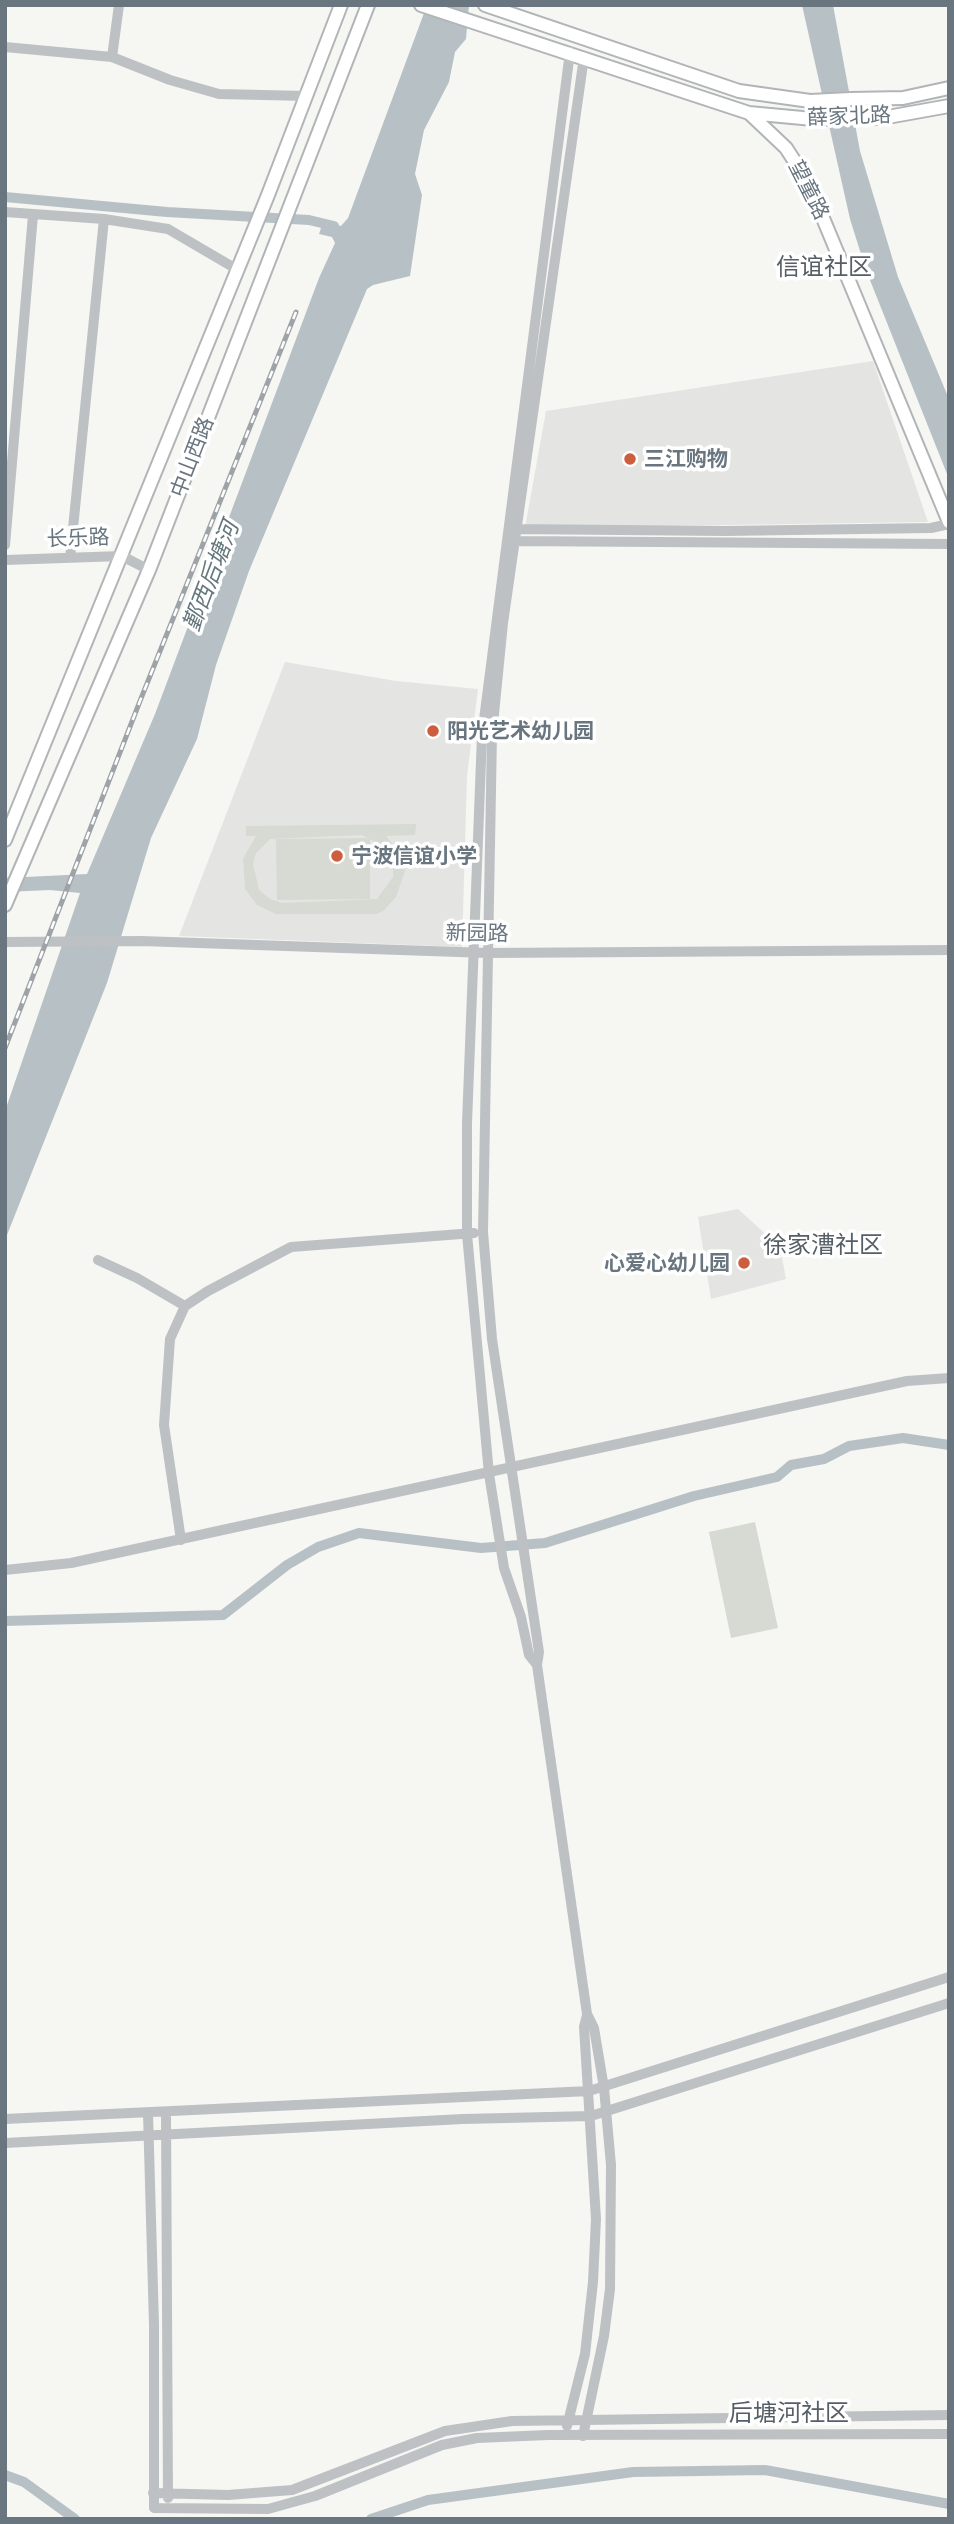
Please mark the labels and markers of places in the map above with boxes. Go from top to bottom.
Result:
place label: 三江购物 [644,446,728,472]
marker: 三江购物 [622,451,638,467]
place label: 阳光艺术幼儿园 [447,718,594,744]
marker: 阳光艺术幼儿园 [425,723,441,739]
place label: 宁波信谊小学 [351,843,477,869]
marker: 宁波信谊小学 [329,848,345,864]
place label: 心爱心幼儿园 [604,1250,730,1276]
marker: 心爱心幼儿园 [736,1255,752,1271]

